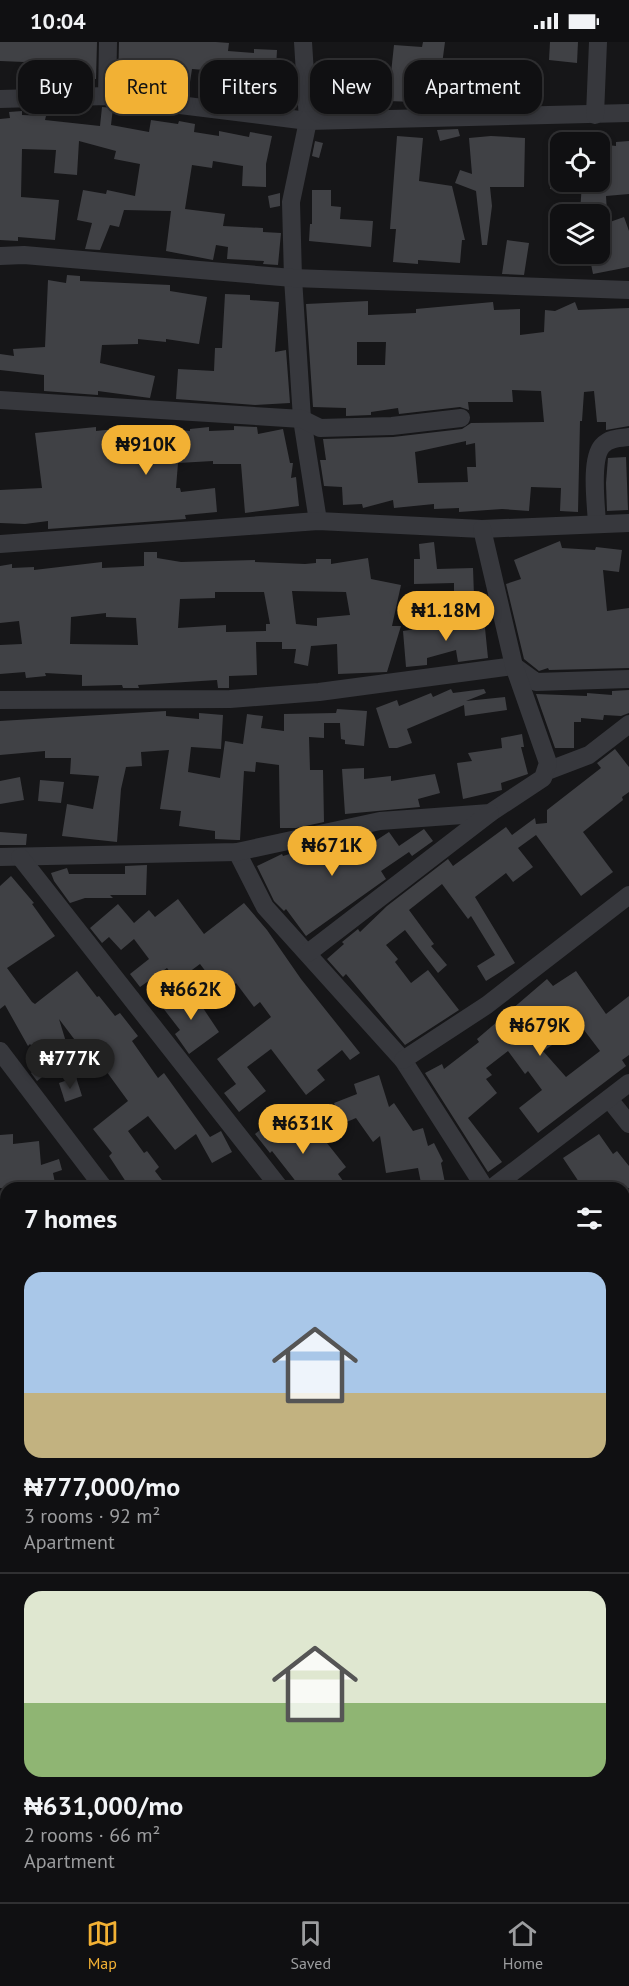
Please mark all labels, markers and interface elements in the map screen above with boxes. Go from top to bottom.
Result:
text: 10:04 [30,7,86,35]
chip: Buy [18,60,93,114]
chip: Rent [105,60,188,114]
chip: Filters [200,60,298,114]
chip: New [310,60,392,114]
chip: Apartment [404,60,542,114]
map controls [550,132,610,264]
button: locate [550,132,610,192]
button: layers [550,204,610,264]
pin: ₦910K [104,425,188,476]
text: ₦910K [116,431,176,457]
pin: ₦1.18M [397,591,495,642]
text: ₦1.18M [411,597,481,623]
pin: ₦671K [290,826,374,877]
text: ₦671K [302,832,362,858]
pin: ₦662K [149,970,233,1021]
text: ₦662K [161,976,221,1002]
pin: ₦679K [498,1006,582,1057]
text: ₦679K [510,1012,570,1038]
pin: ₦777K [28,1039,112,1090]
text: ₦777K [40,1045,100,1071]
pin: ₦631K [261,1104,345,1155]
text: ₦631K [273,1110,333,1136]
text: 7 homes [24,1202,117,1235]
icon: filters [573,1202,606,1235]
icon: home [261,1311,369,1419]
text: ₦777,000/mo [24,1470,180,1503]
text: 3 rooms · 92 m² [24,1503,160,1529]
text: Apartment [24,1529,115,1555]
icon: home [261,1630,369,1738]
text: ₦631,000/mo [24,1789,183,1822]
text: 2 rooms · 66 m² [24,1822,160,1848]
text: Apartment [24,1848,115,1874]
tab: Map [86,1917,119,1973]
tab: Saved [290,1917,331,1973]
tab: Home [503,1917,543,1973]

